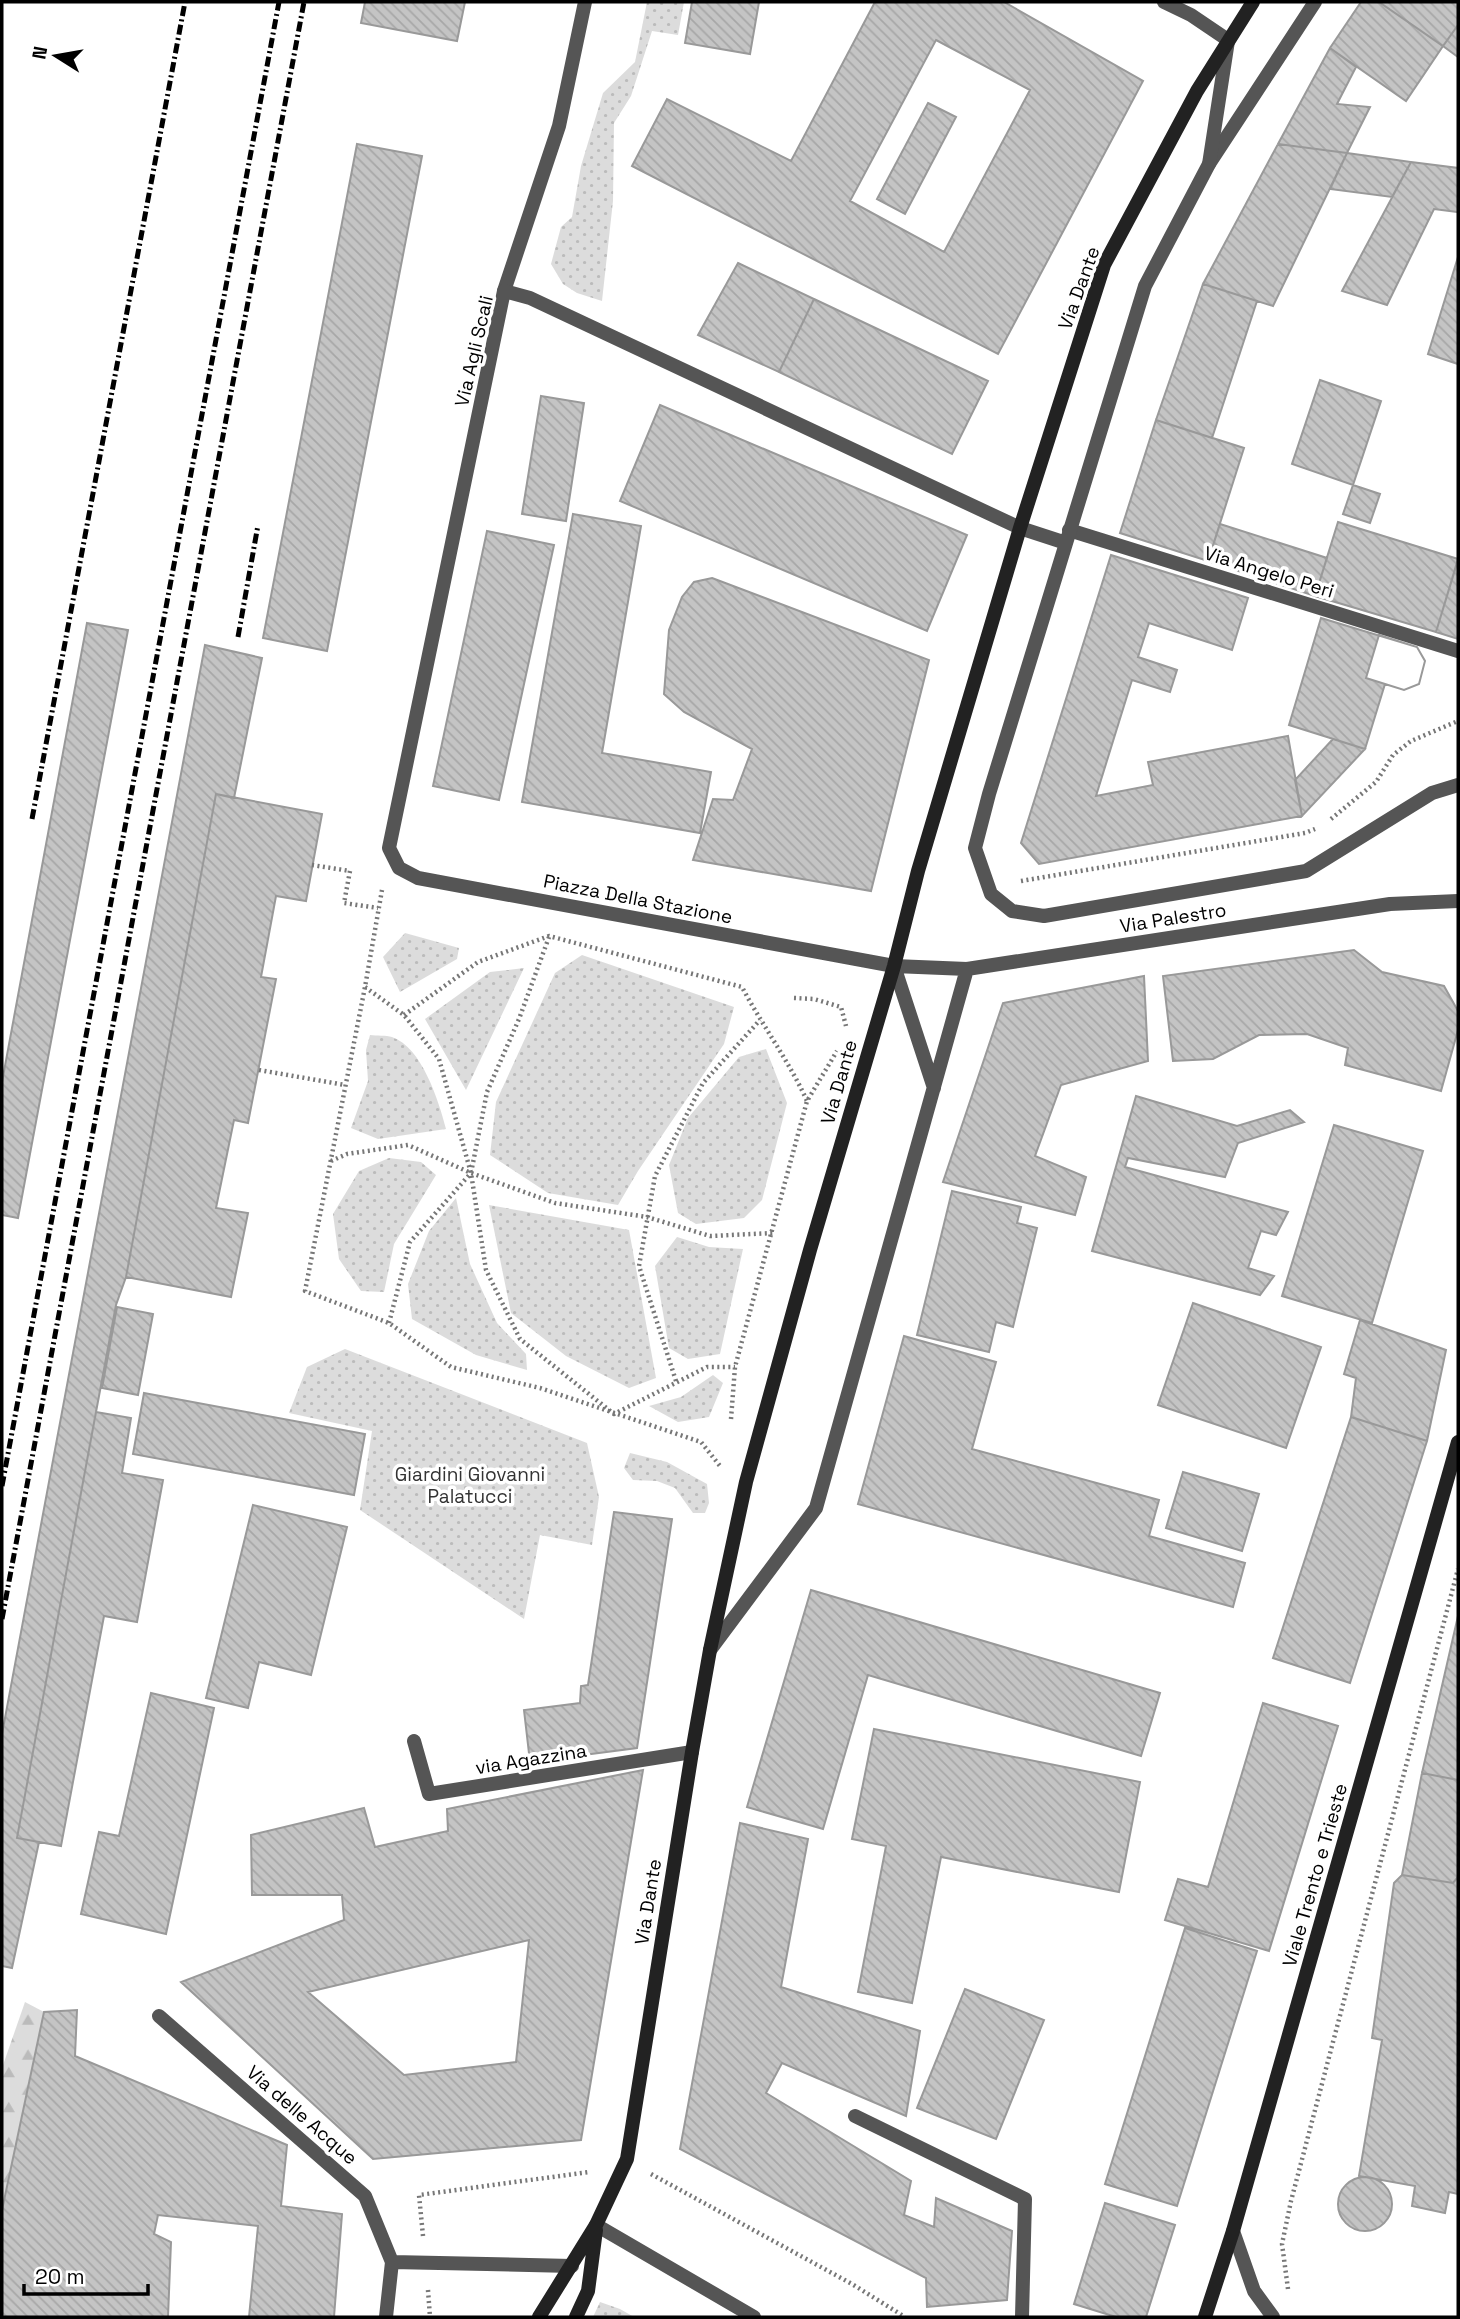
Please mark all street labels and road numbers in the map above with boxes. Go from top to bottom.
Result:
street label: Via Dante [1052,243,1106,333]
street label: Via Agli Scali [449,293,499,409]
street label: Via Angelo Peri [1201,540,1337,604]
street label: Piazza Della Stazione [541,868,735,930]
street label: Via Palestro [1118,897,1228,939]
street label: Via Dante [815,1037,863,1127]
street label: via Agazzina [473,1738,589,1780]
street label: Viale Trento e Trieste [1277,1780,1353,1970]
street label: Via Dante [629,1857,667,1947]
street label: Via delle Acque [241,2060,363,2170]

